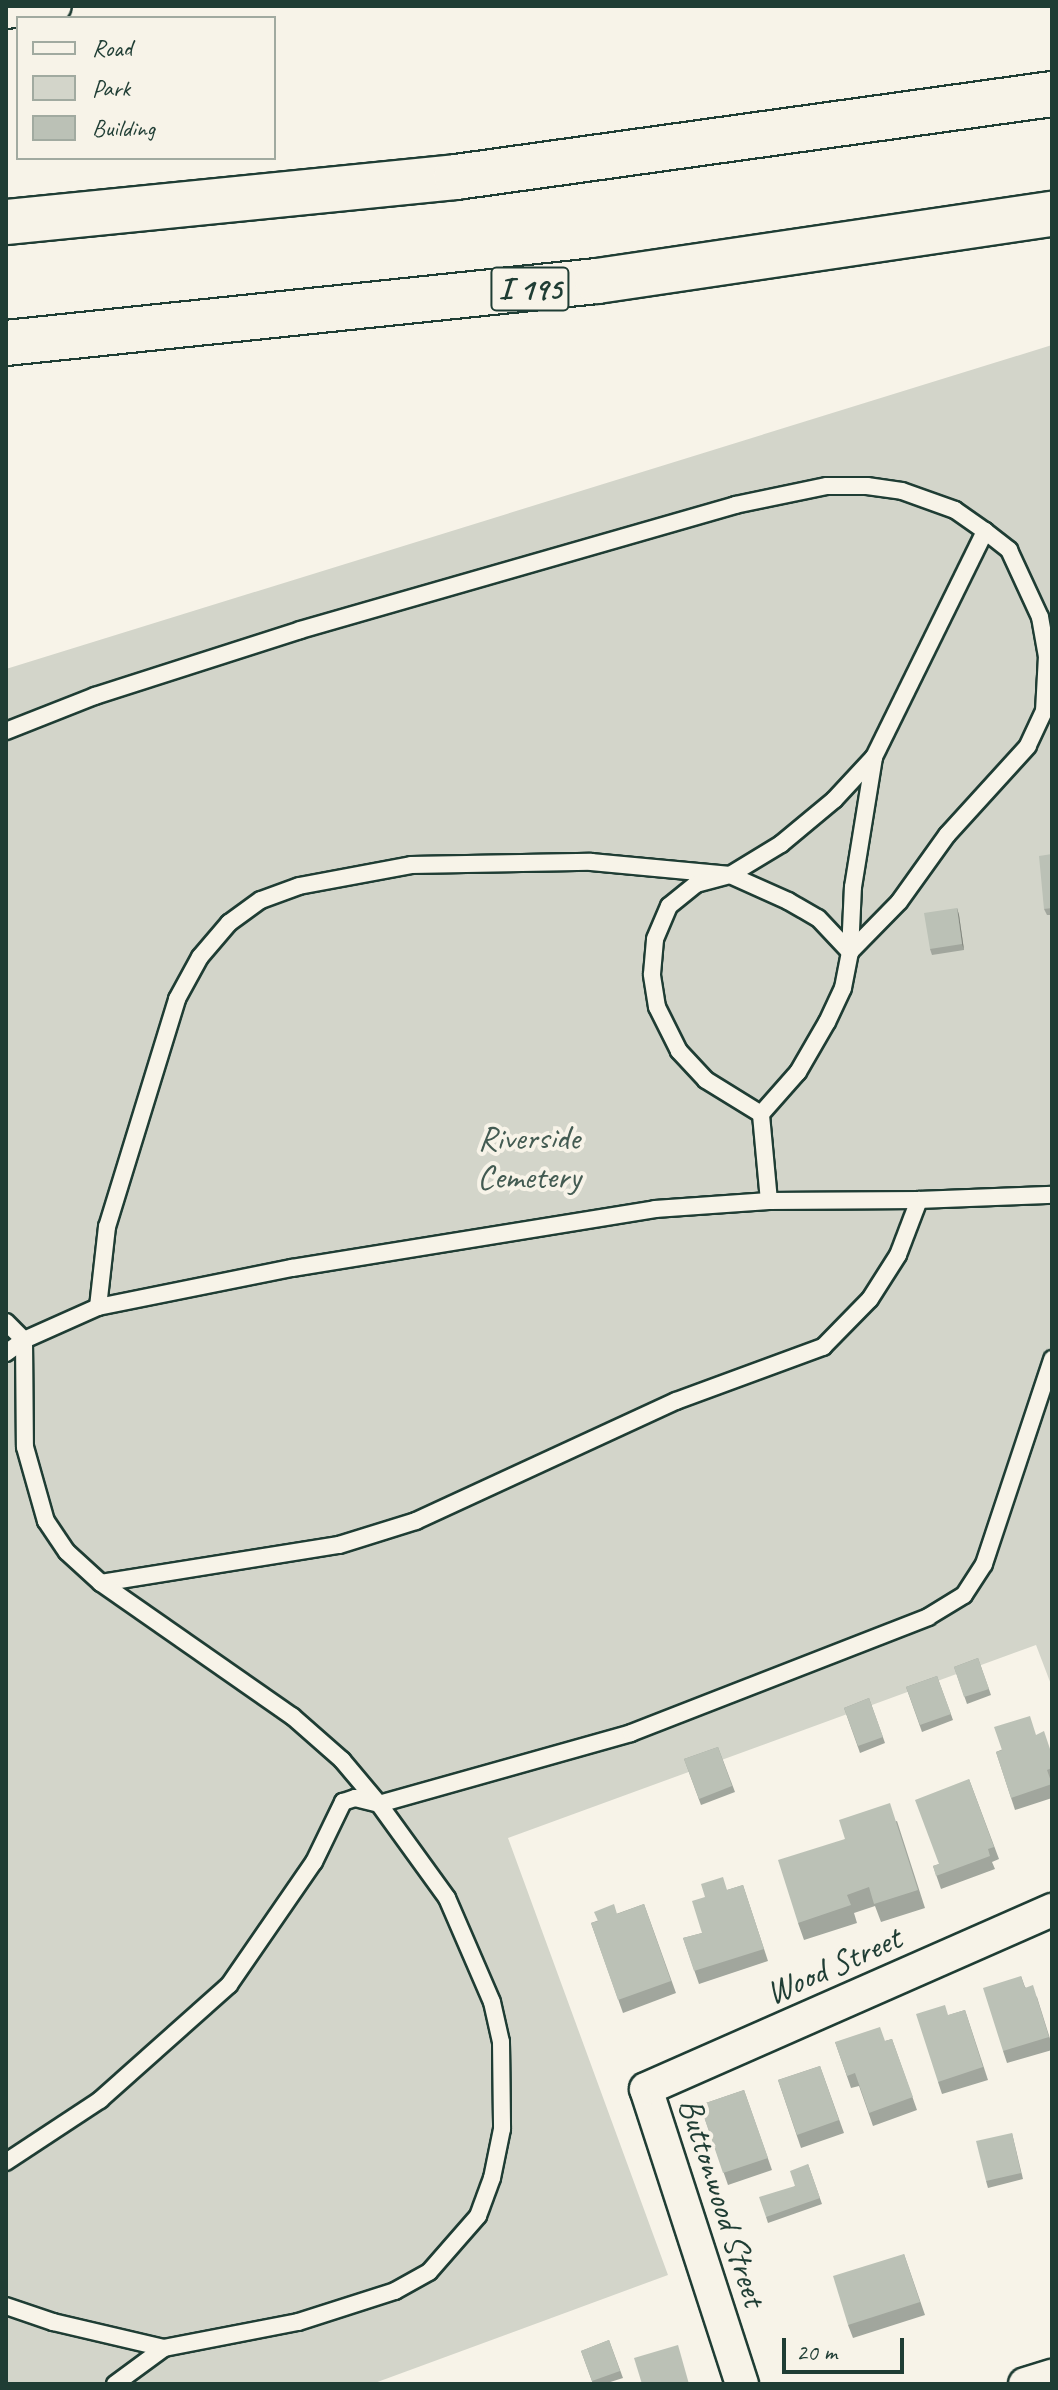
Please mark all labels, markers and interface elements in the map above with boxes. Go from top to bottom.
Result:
legend [16,16,276,160]
text: Road [92,33,132,63]
text: Park [92,73,130,103]
text: Building [92,113,155,143]
road number: I 195 [490,261,570,317]
park label: Riverside Cemetery [477,1117,581,1196]
street label: Wood Street [759,1917,907,2013]
street label: Buttonwood Street [670,2092,776,2312]
scale bar [786,2322,908,2372]
text: 20 m [796,2337,837,2367]

